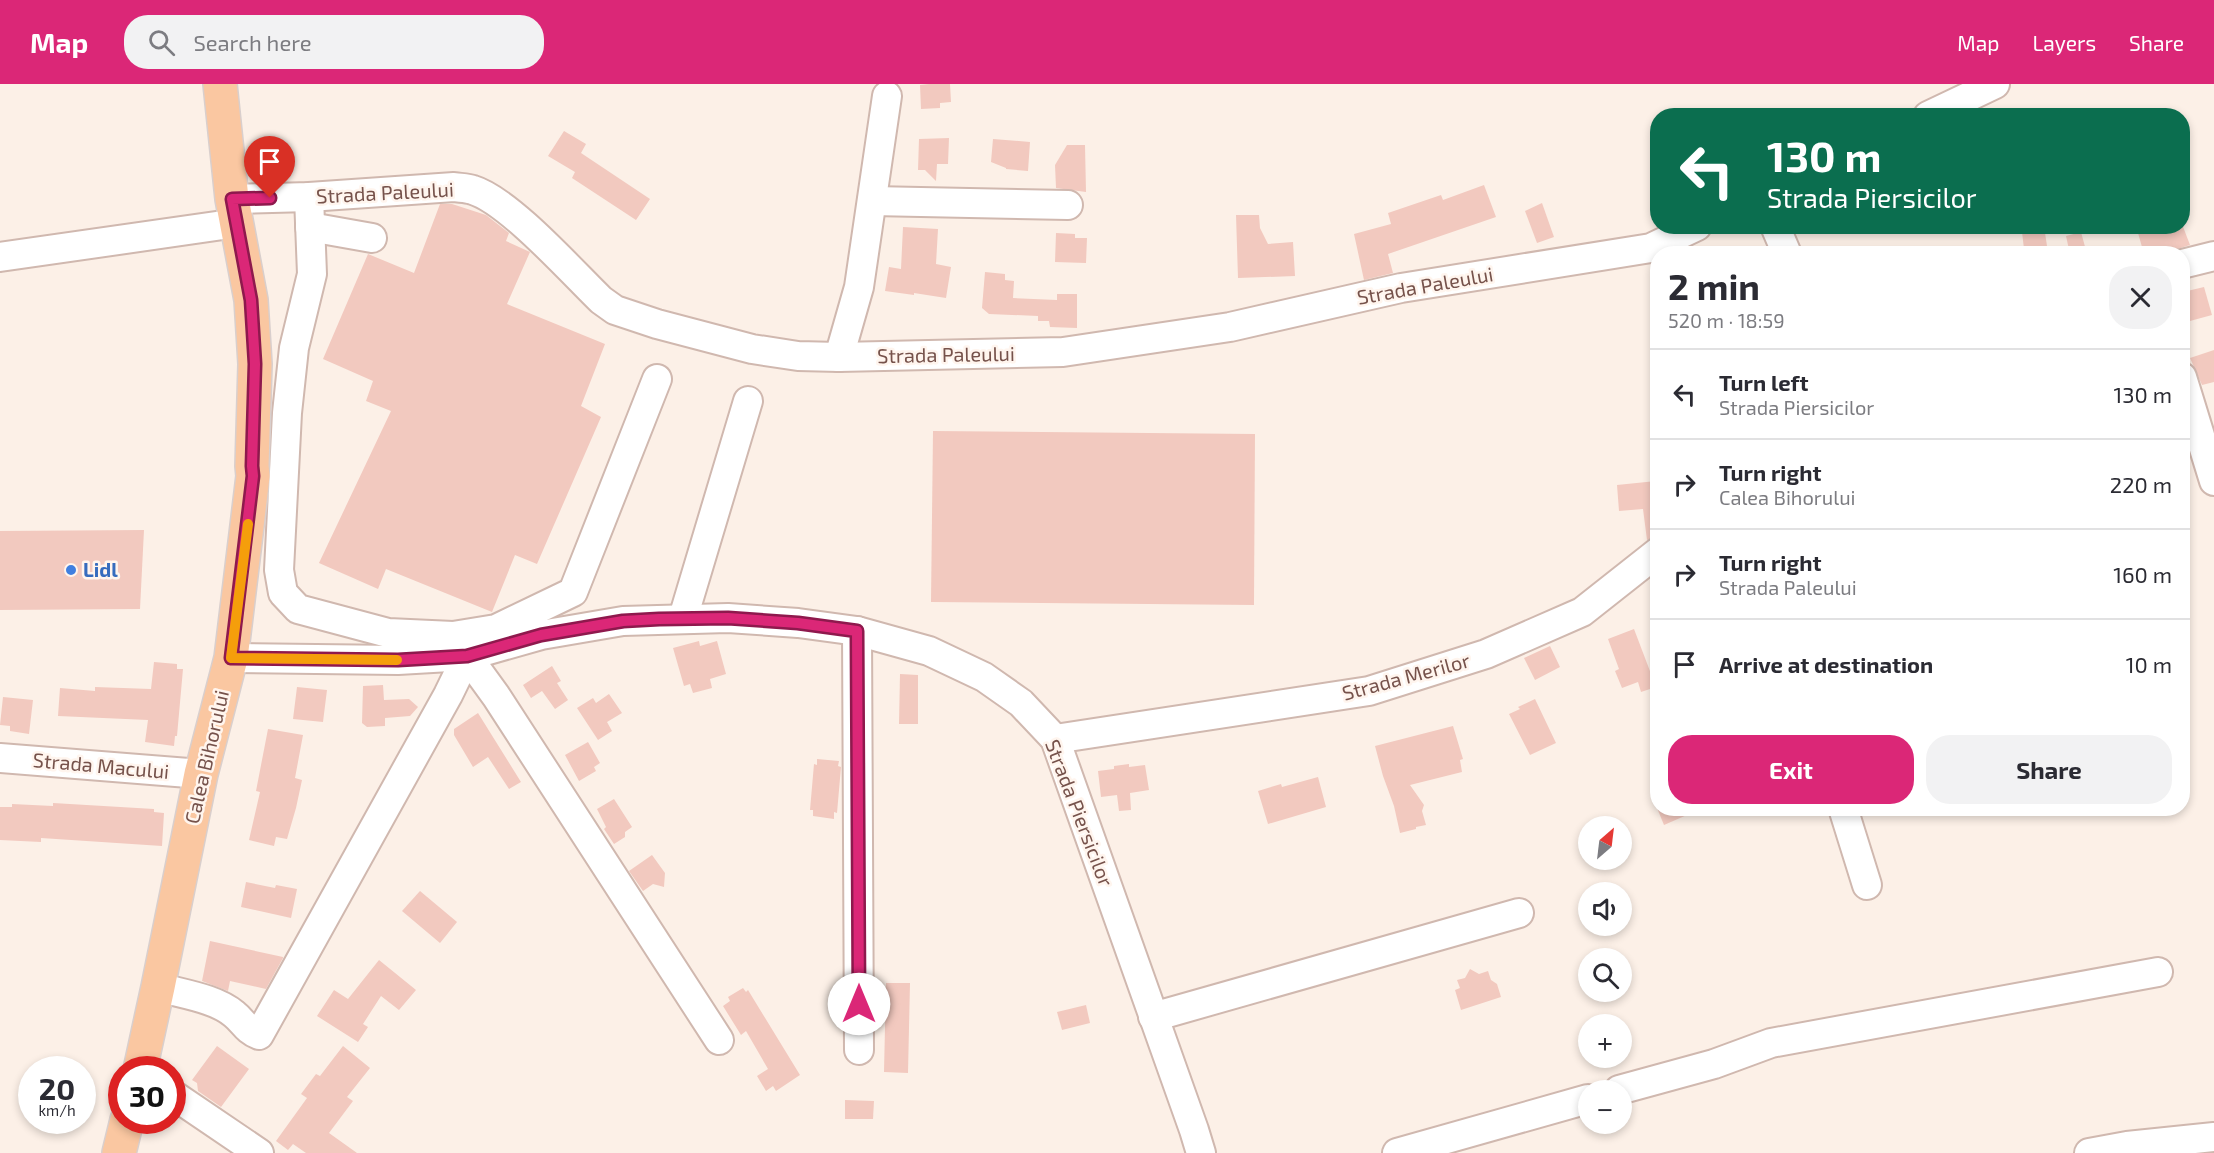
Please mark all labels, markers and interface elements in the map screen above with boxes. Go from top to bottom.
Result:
search box [124,15,544,69]
text: Map [30,25,88,59]
icon: search [145,26,178,59]
text: Search here [193,29,312,55]
text: Map [1957,30,1999,55]
text: Layers [2032,30,2096,55]
text: Share [2129,30,2184,55]
text: 130 m [1767,130,1882,180]
icon: left [1668,132,1746,210]
pin [244,136,295,198]
icon: arrive [253,145,286,178]
street label: Strada Paleului [316,176,454,208]
text: Strada Piersicilor [1767,181,1977,213]
street label: Strada Paleului [1355,261,1495,309]
text: 2 min [1668,264,1760,307]
button: close [2109,266,2172,329]
text: 520 m · 18:59 [1668,308,1785,332]
street label: Strada Paleului [877,341,1015,367]
text: Turn left [1719,369,1808,395]
icon: left [1668,378,1701,411]
text: 130 m [2114,381,2172,407]
text: Strada Piersicilor [1719,395,1874,419]
text: Turn right [1719,459,1821,485]
icon: right [1668,468,1701,501]
text: 220 m [2110,471,2172,497]
text: Calea Bihorului [1719,485,1856,509]
text: Turn right [1719,549,1821,575]
place label: Lidl [83,557,118,581]
icon: right [1668,558,1701,591]
text: 160 m [2113,561,2172,587]
marker: Lidl [64,563,78,577]
text: Strada Paleului [1719,575,1857,599]
street label: Strada Merilor [1339,647,1472,705]
icon: arrive [1668,648,1701,681]
text: Arrive at destination [1719,651,1933,677]
text: 10 m [2126,651,2172,677]
street label: Calea Bihorului [179,688,233,826]
button: Exit [1668,735,1914,804]
button: Share [1926,735,2172,804]
street label: Strada Piersicilor [1041,736,1119,889]
street label: Strada Macului [32,747,170,783]
north arrow [1578,816,1632,870]
map controls [1578,816,1632,1134]
button: sound [1578,882,1632,936]
button: search [1578,948,1632,1002]
position arrow [827,972,891,1036]
button: + [1578,1014,1632,1068]
speed limit sign: 30 [108,1056,186,1134]
text: 20 [39,1070,75,1106]
button: − [1578,1080,1632,1134]
text: km/h [38,1101,76,1119]

